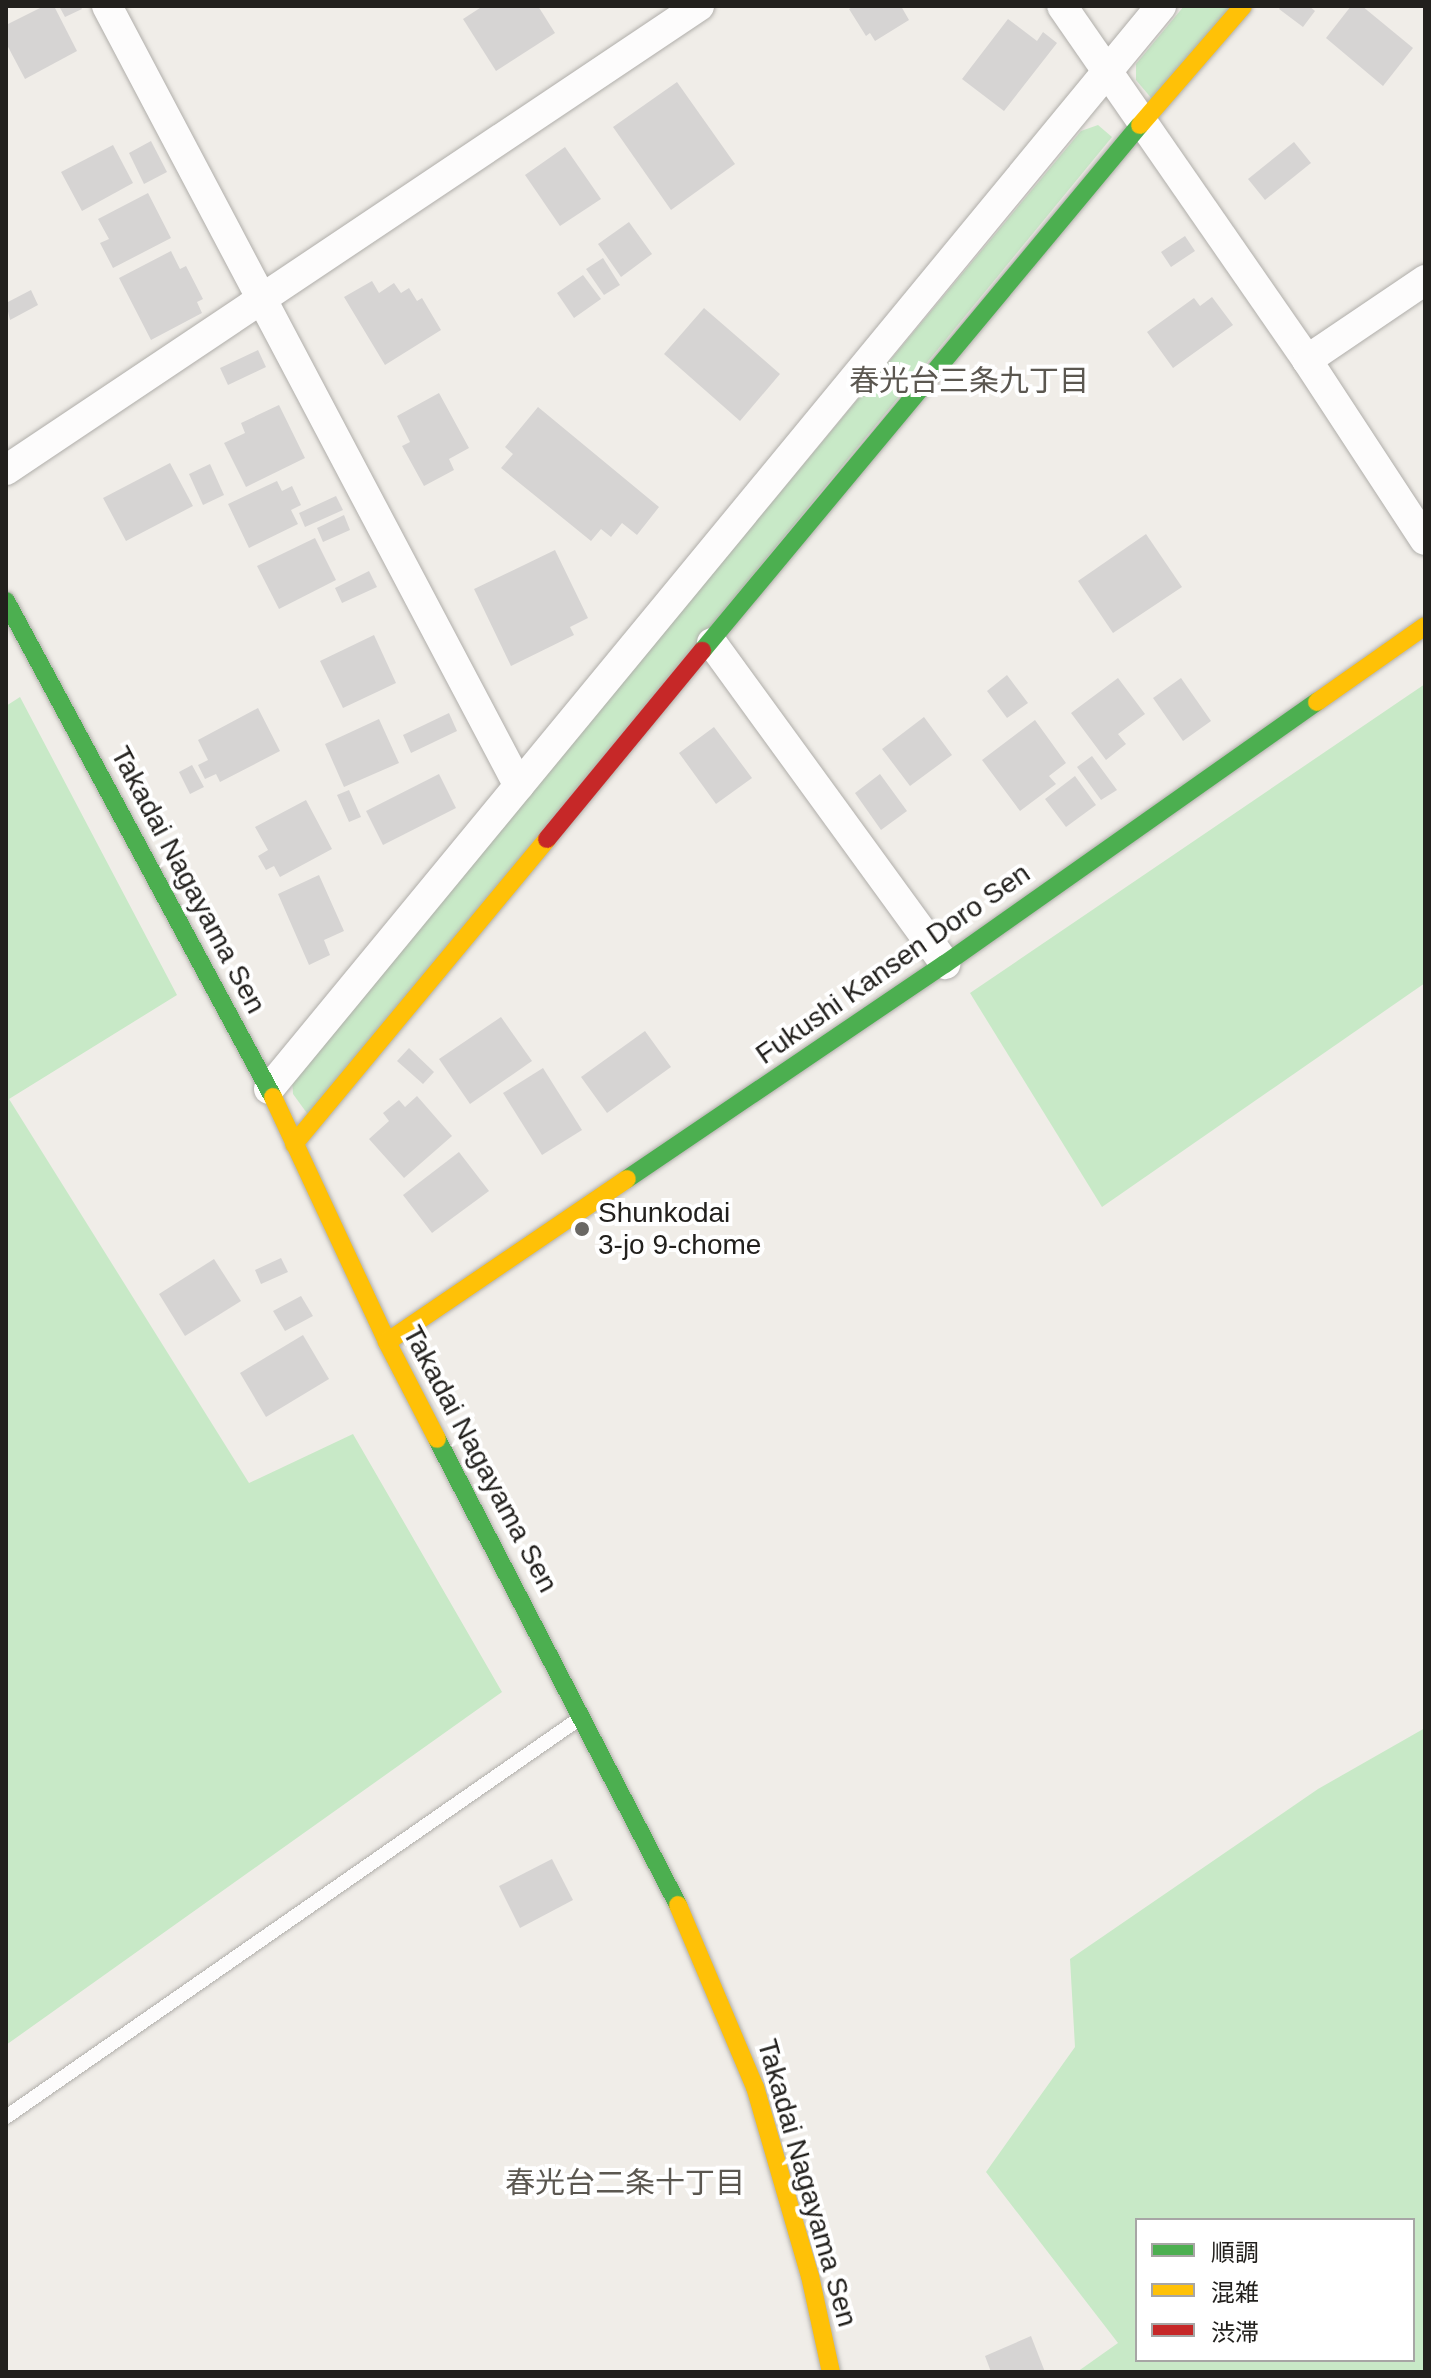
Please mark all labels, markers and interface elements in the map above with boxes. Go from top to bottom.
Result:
district label: 春光台三条九丁目 [849,363,1089,399]
street label: Takadai Nagayama Sen [103,741,273,1019]
street label: Fukushi Kansen Doro Sen [749,857,1037,1071]
place label: Shunkodai 3-jo 9-chome [598,1196,761,1262]
marker: Shunkodai 3-jo 9-chome [573,1220,591,1238]
street label: Takadai Nagayama Sen [395,1320,565,1598]
street label: Takadai Nagayama Sen [750,2035,864,2331]
district label: 春光台二条十丁目 [505,2165,745,2201]
legend [1135,2218,1415,2362]
text: 順調 [1211,2239,1259,2266]
text: 混雑 [1211,2279,1259,2306]
text: 渋滞 [1211,2319,1259,2346]

